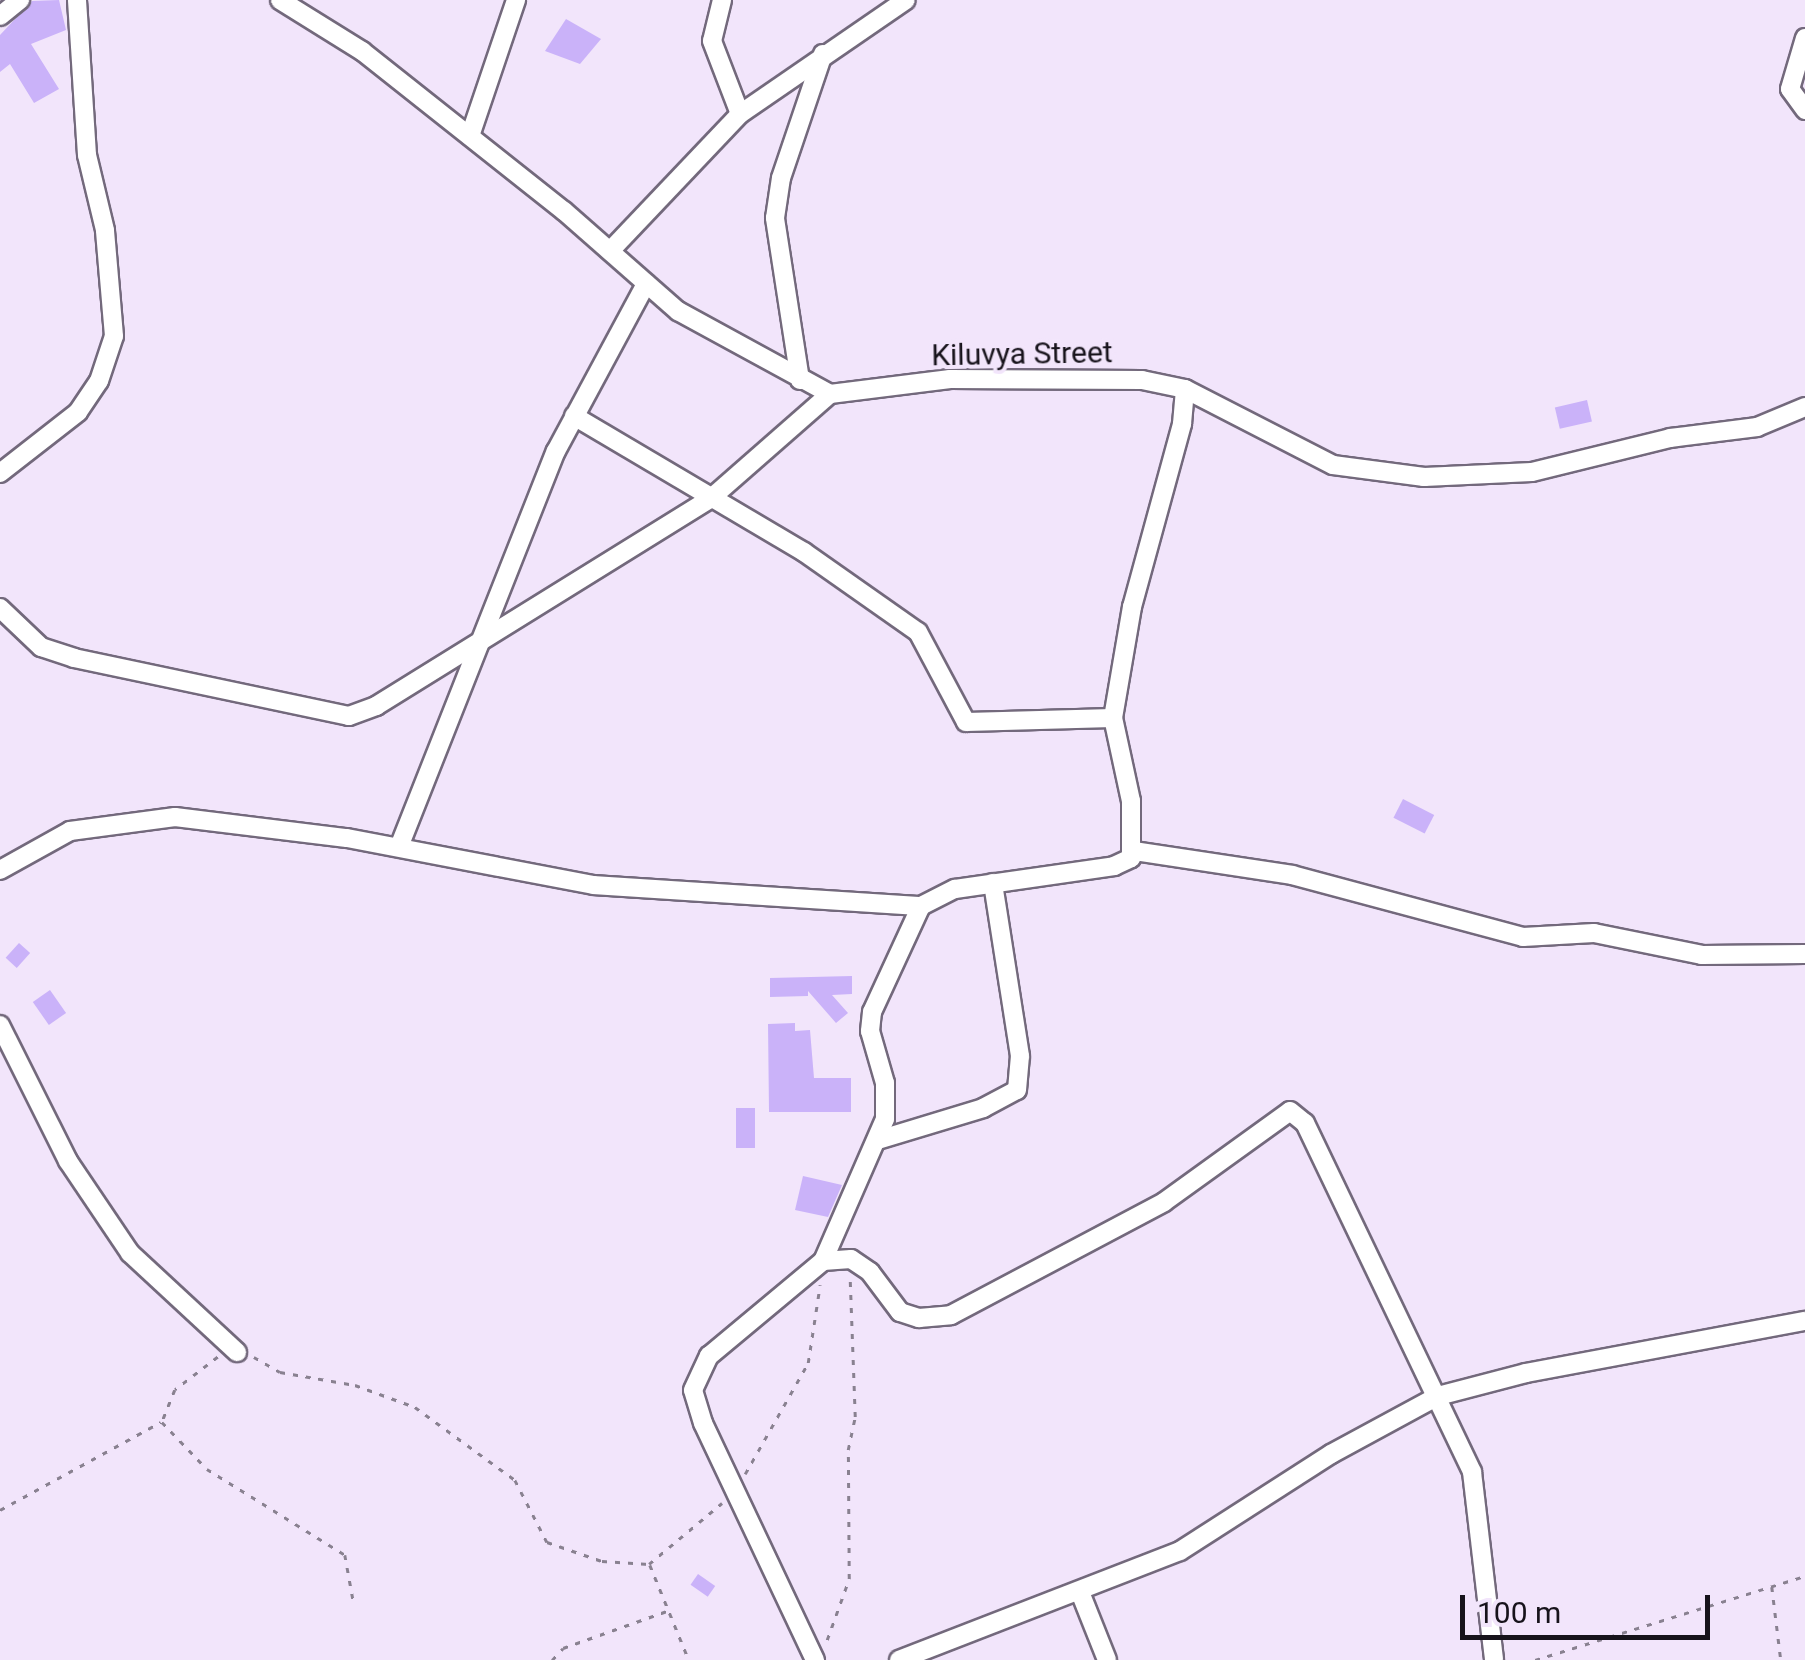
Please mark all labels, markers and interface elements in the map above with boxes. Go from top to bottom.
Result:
street label: Kiluvya Street [931,334,1113,374]
scale bar [1465,1575,1715,1637]
text: 100 m [1477,1595,1561,1630]

